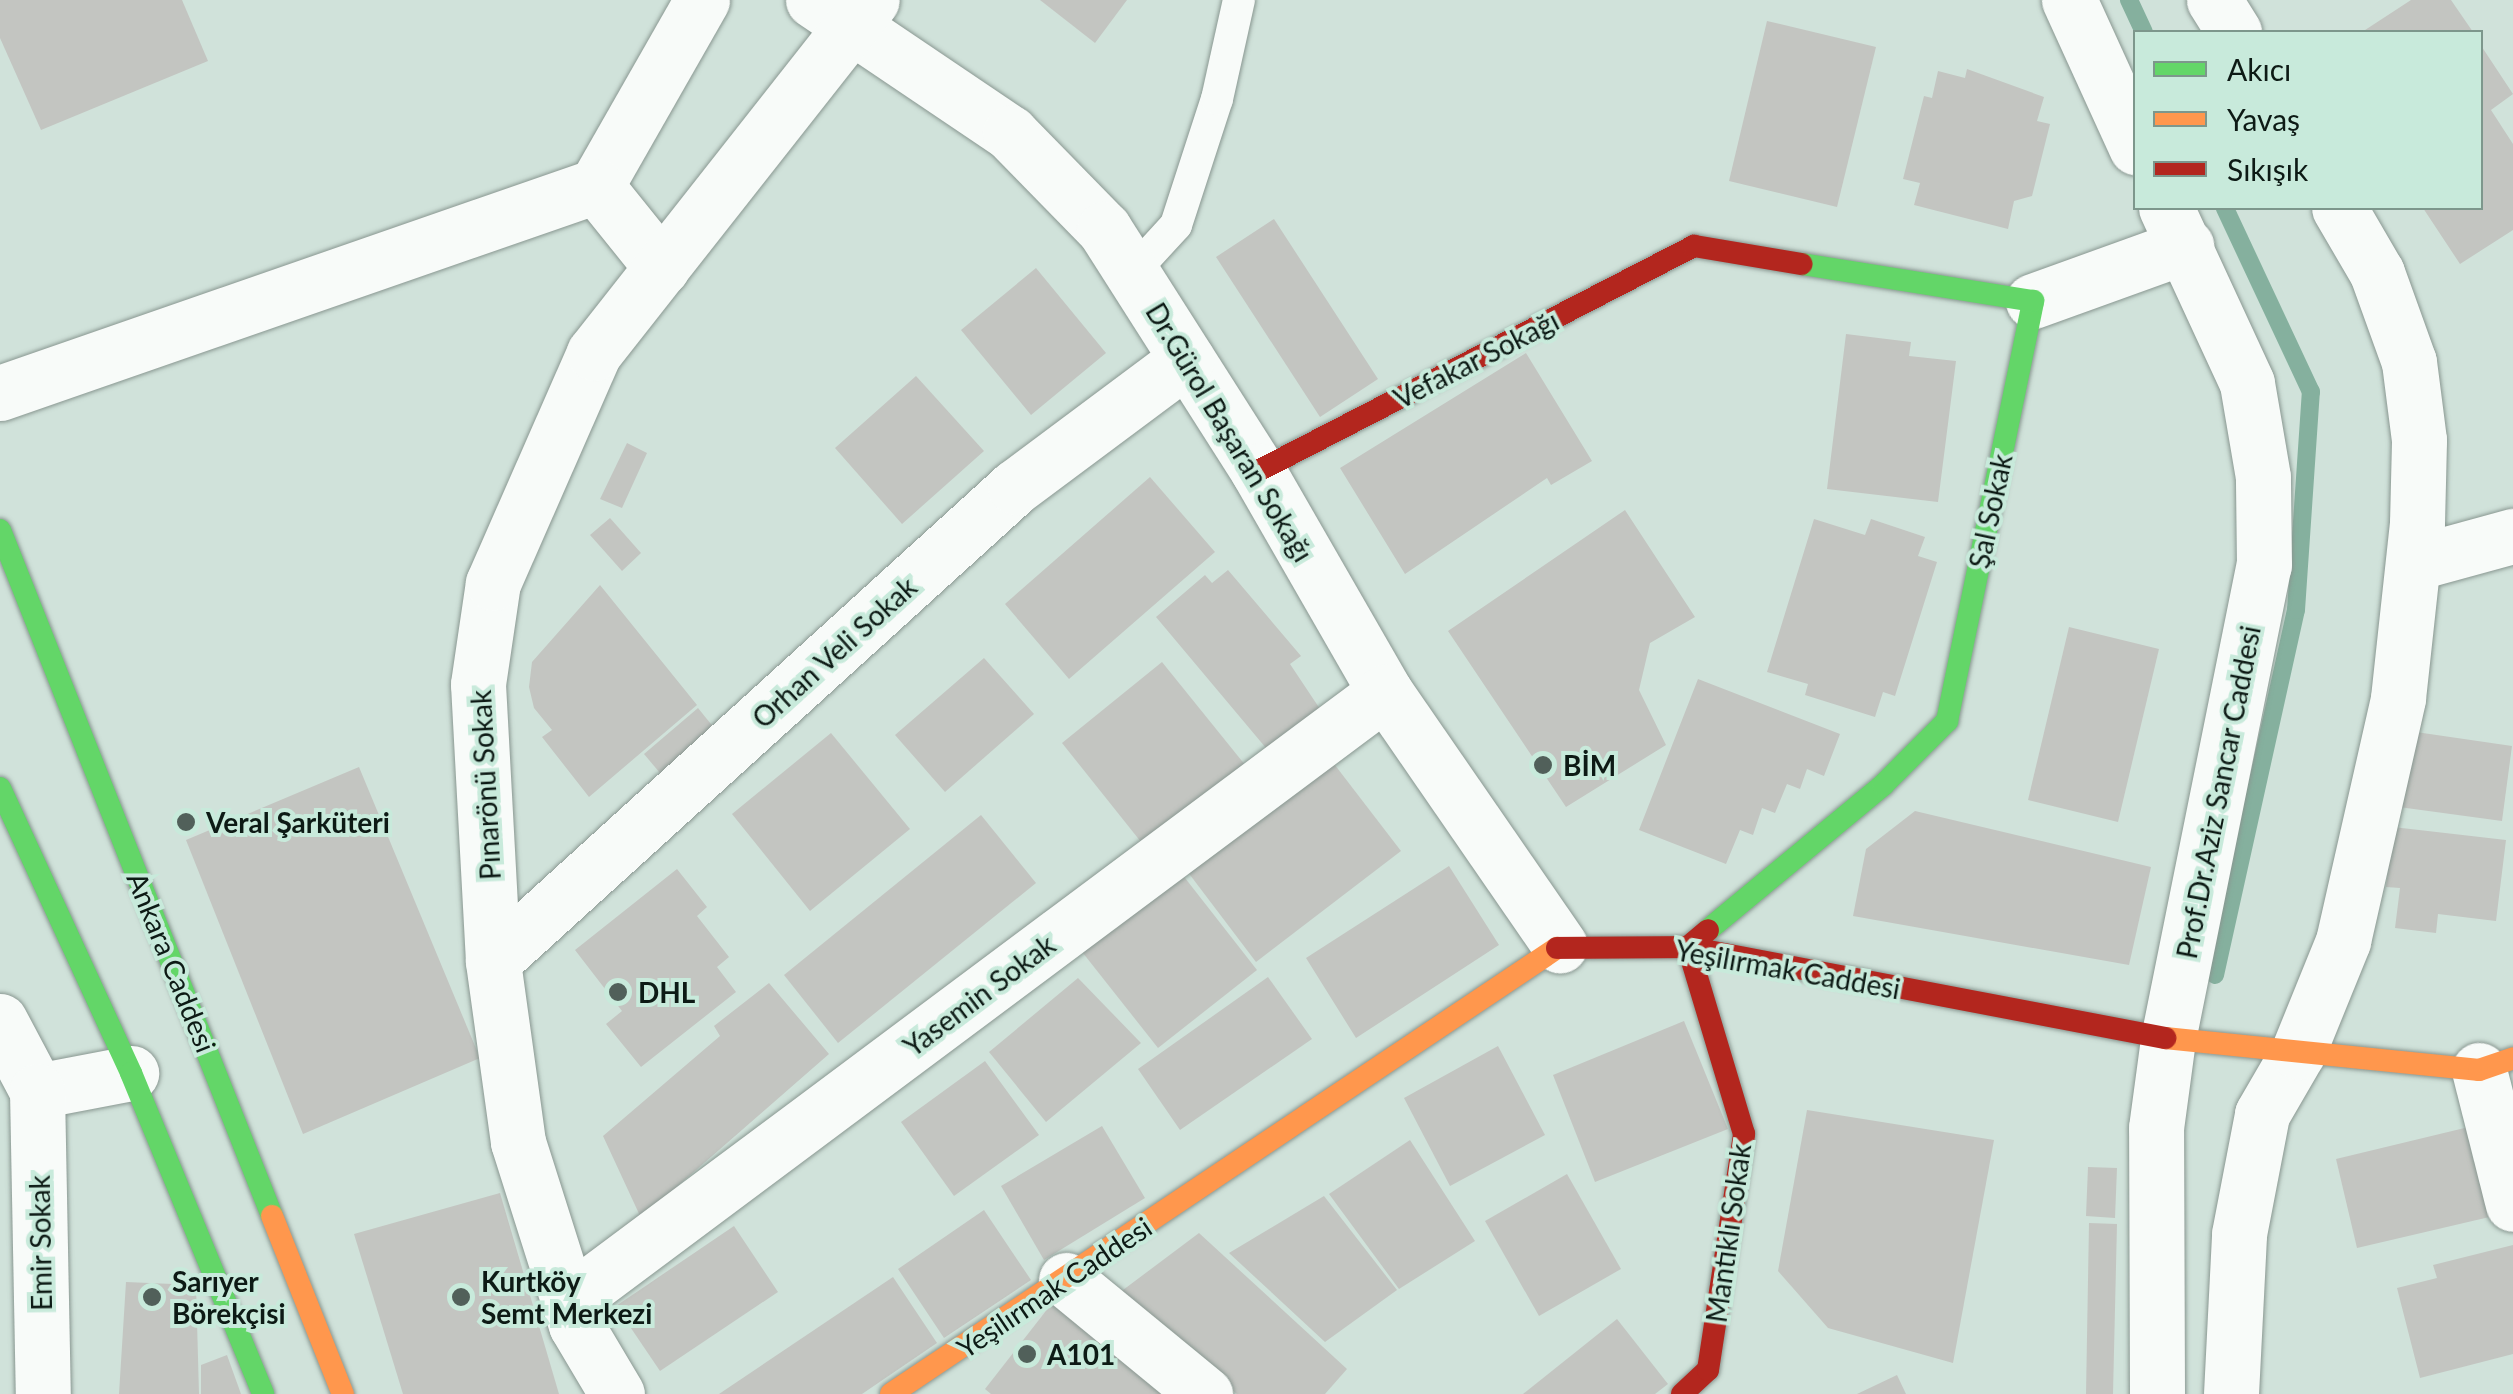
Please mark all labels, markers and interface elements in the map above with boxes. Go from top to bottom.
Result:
legend [2133,30,2483,210]
text: Akıcı [2227,51,2291,87]
text: Yavaş [2227,101,2300,137]
text: Sıkışık [2227,151,2308,187]
street label: Dr.Gürol Başaran Sokağı [1139,296,1321,568]
street label: Vefakar Sokağı [1388,303,1564,415]
street label: Şal Sokak [1962,451,2018,571]
street label: Orhan Veli Sokak [745,569,923,735]
street label: Prof.Dr.Aziz Sancar Caddesi [2169,622,2267,962]
street label: Pınarönü Sokak [463,689,507,881]
place label: BİM [1563,748,1616,782]
marker: BİM [1532,754,1554,776]
place label: Veral Şarküteri [206,805,390,839]
marker: Veral Şarküteri [175,811,197,833]
street label: Ankara Caddesi [121,867,223,1057]
street label: Yasemin Sokak [897,927,1061,1063]
street label: Yeşilırmak Caddesi [1673,933,1903,1005]
place label: DHL [638,975,695,1009]
marker: DHL [607,981,629,1003]
street label: Mantıklı Sokak [1699,1141,1757,1325]
street label: Emir Sokak [22,1175,58,1311]
street label: Yeşilırmak Caddesi [950,1209,1158,1365]
place label: Sarıyer Börekçisi [172,1264,286,1330]
place label: Kurtköy Semt Merkezi [481,1264,652,1330]
marker: Sarıyer Börekçisi [141,1286,163,1308]
marker: Kurtköy Semt Merkezi [450,1286,472,1308]
place label: A101 [1047,1337,1115,1371]
marker: A101 [1016,1343,1038,1365]

